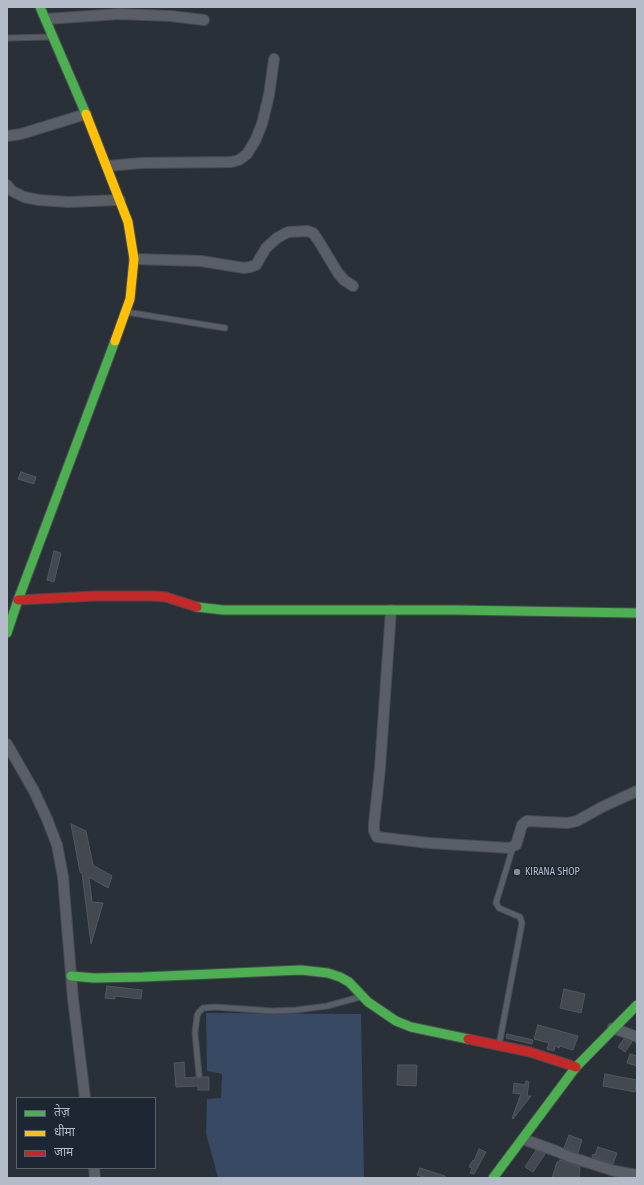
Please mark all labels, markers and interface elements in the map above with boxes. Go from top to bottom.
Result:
place label: KIRANA SHOP [525,866,580,878]
marker: KIRANA SHOP [512,867,522,877]
legend [16,1097,156,1169]
text: तेज़ [54,1105,70,1119]
text: धीमा [54,1125,75,1139]
text: जाम [54,1145,73,1159]

